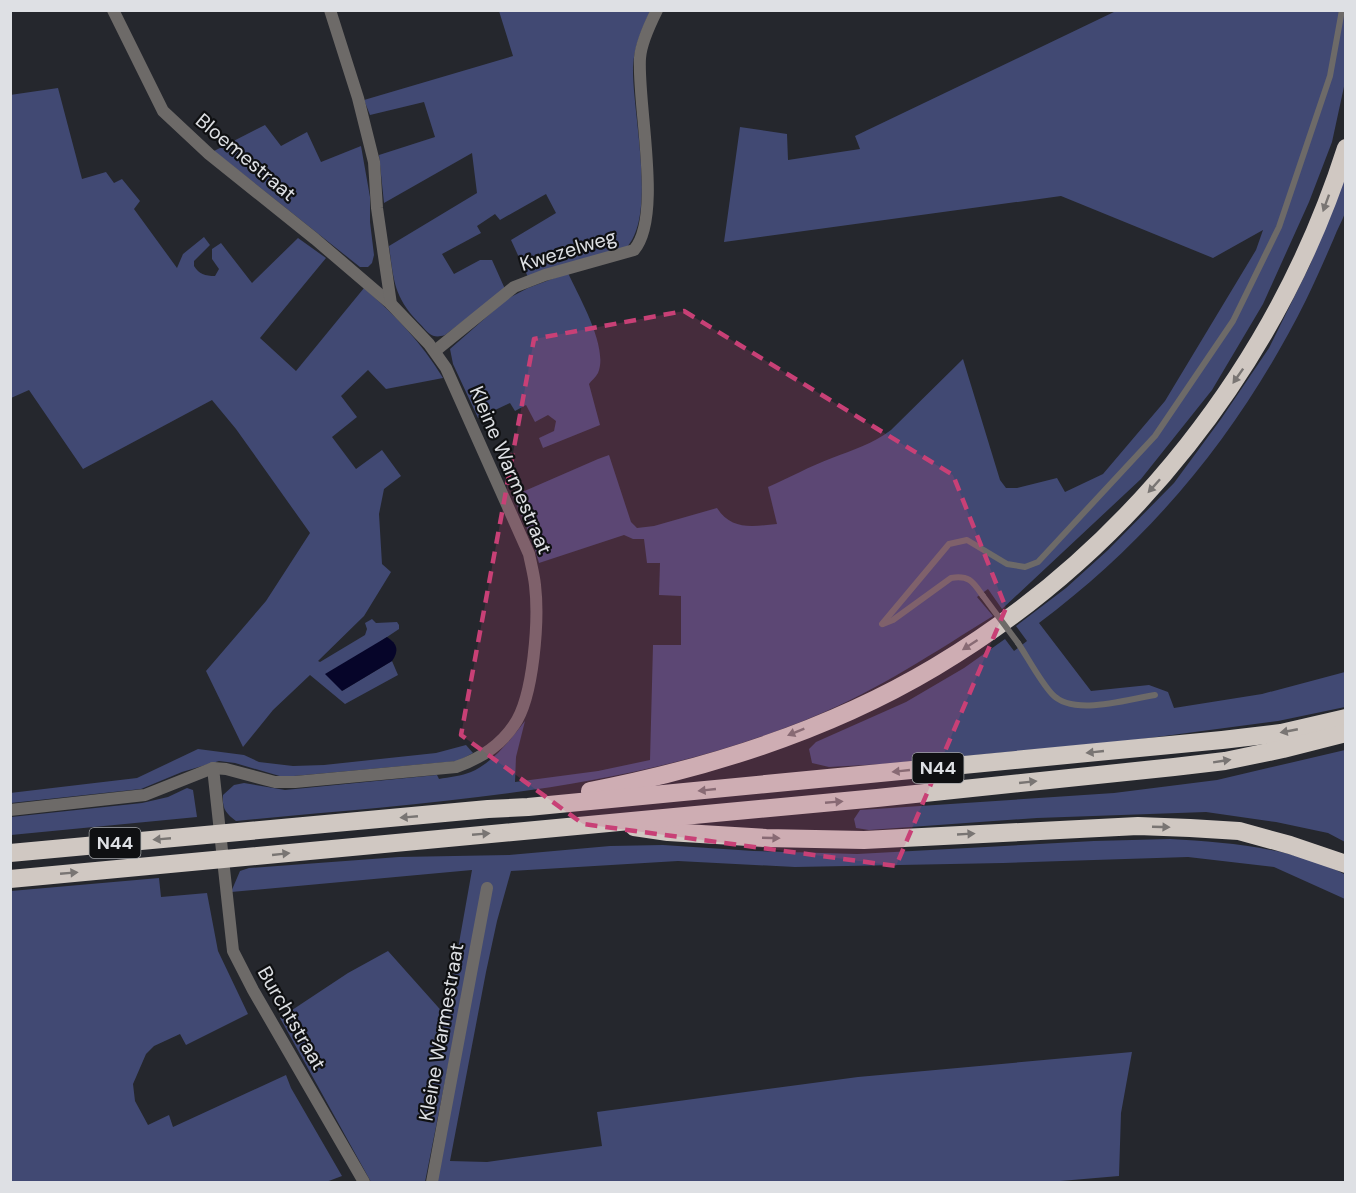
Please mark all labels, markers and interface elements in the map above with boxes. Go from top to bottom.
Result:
street label: Bloemestraat [190,107,302,207]
one-way arrow [1321,194,1331,212]
street label: Kwezelweg [517,223,619,277]
one-way arrow [1232,368,1244,384]
street label: Kleine Warmestraat [464,382,558,558]
one-way arrow [1148,478,1161,493]
one-way arrow [962,639,978,650]
one-way arrow [1279,727,1298,736]
one-way arrow [787,728,805,737]
one-way arrow [1085,747,1104,757]
road number: N44 [912,753,964,783]
one-way arrow [1213,756,1232,765]
one-way arrow [891,766,910,776]
one-way arrow [1019,777,1038,787]
one-way arrow [697,785,716,795]
one-way arrow [825,797,844,807]
one-way arrow [399,812,418,822]
one-way arrow [1151,822,1170,832]
road number: N44 [90,828,140,858]
one-way arrow [472,829,491,839]
one-way arrow [956,830,975,839]
one-way arrow [152,834,171,844]
one-way arrow [762,834,781,843]
one-way arrow [272,849,291,859]
one-way arrow [59,868,78,878]
street label: Kleine Warmestraat [413,941,469,1123]
street label: Burchtstraat [252,961,332,1075]

